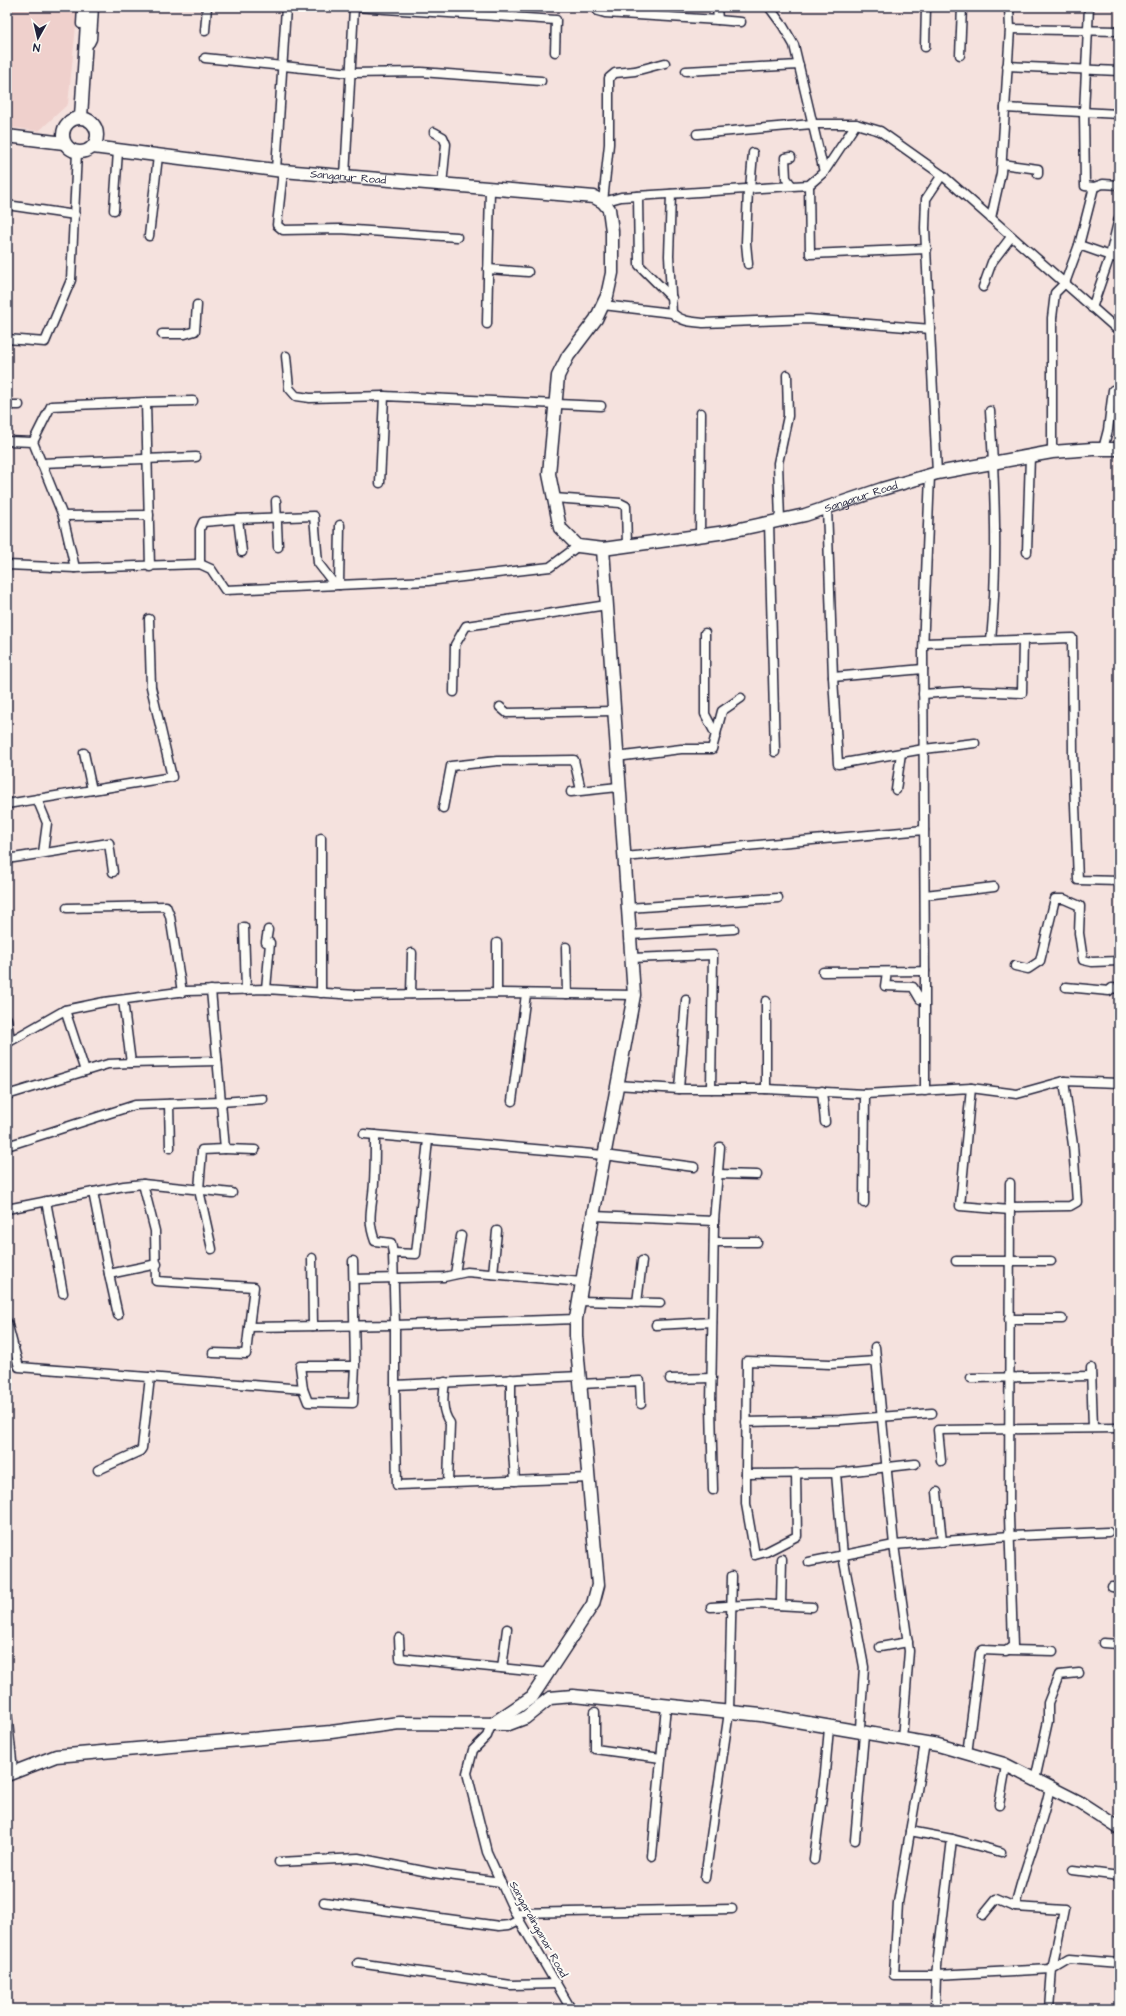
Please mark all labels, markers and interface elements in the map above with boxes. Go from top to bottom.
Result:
north arrow [18,18,58,58]
text: N [32,39,41,55]
street label: Sanganur Road [310,166,387,188]
street label: Sanganur Road [822,478,900,516]
street label: Sangaralinganar Road [505,1878,571,1981]

